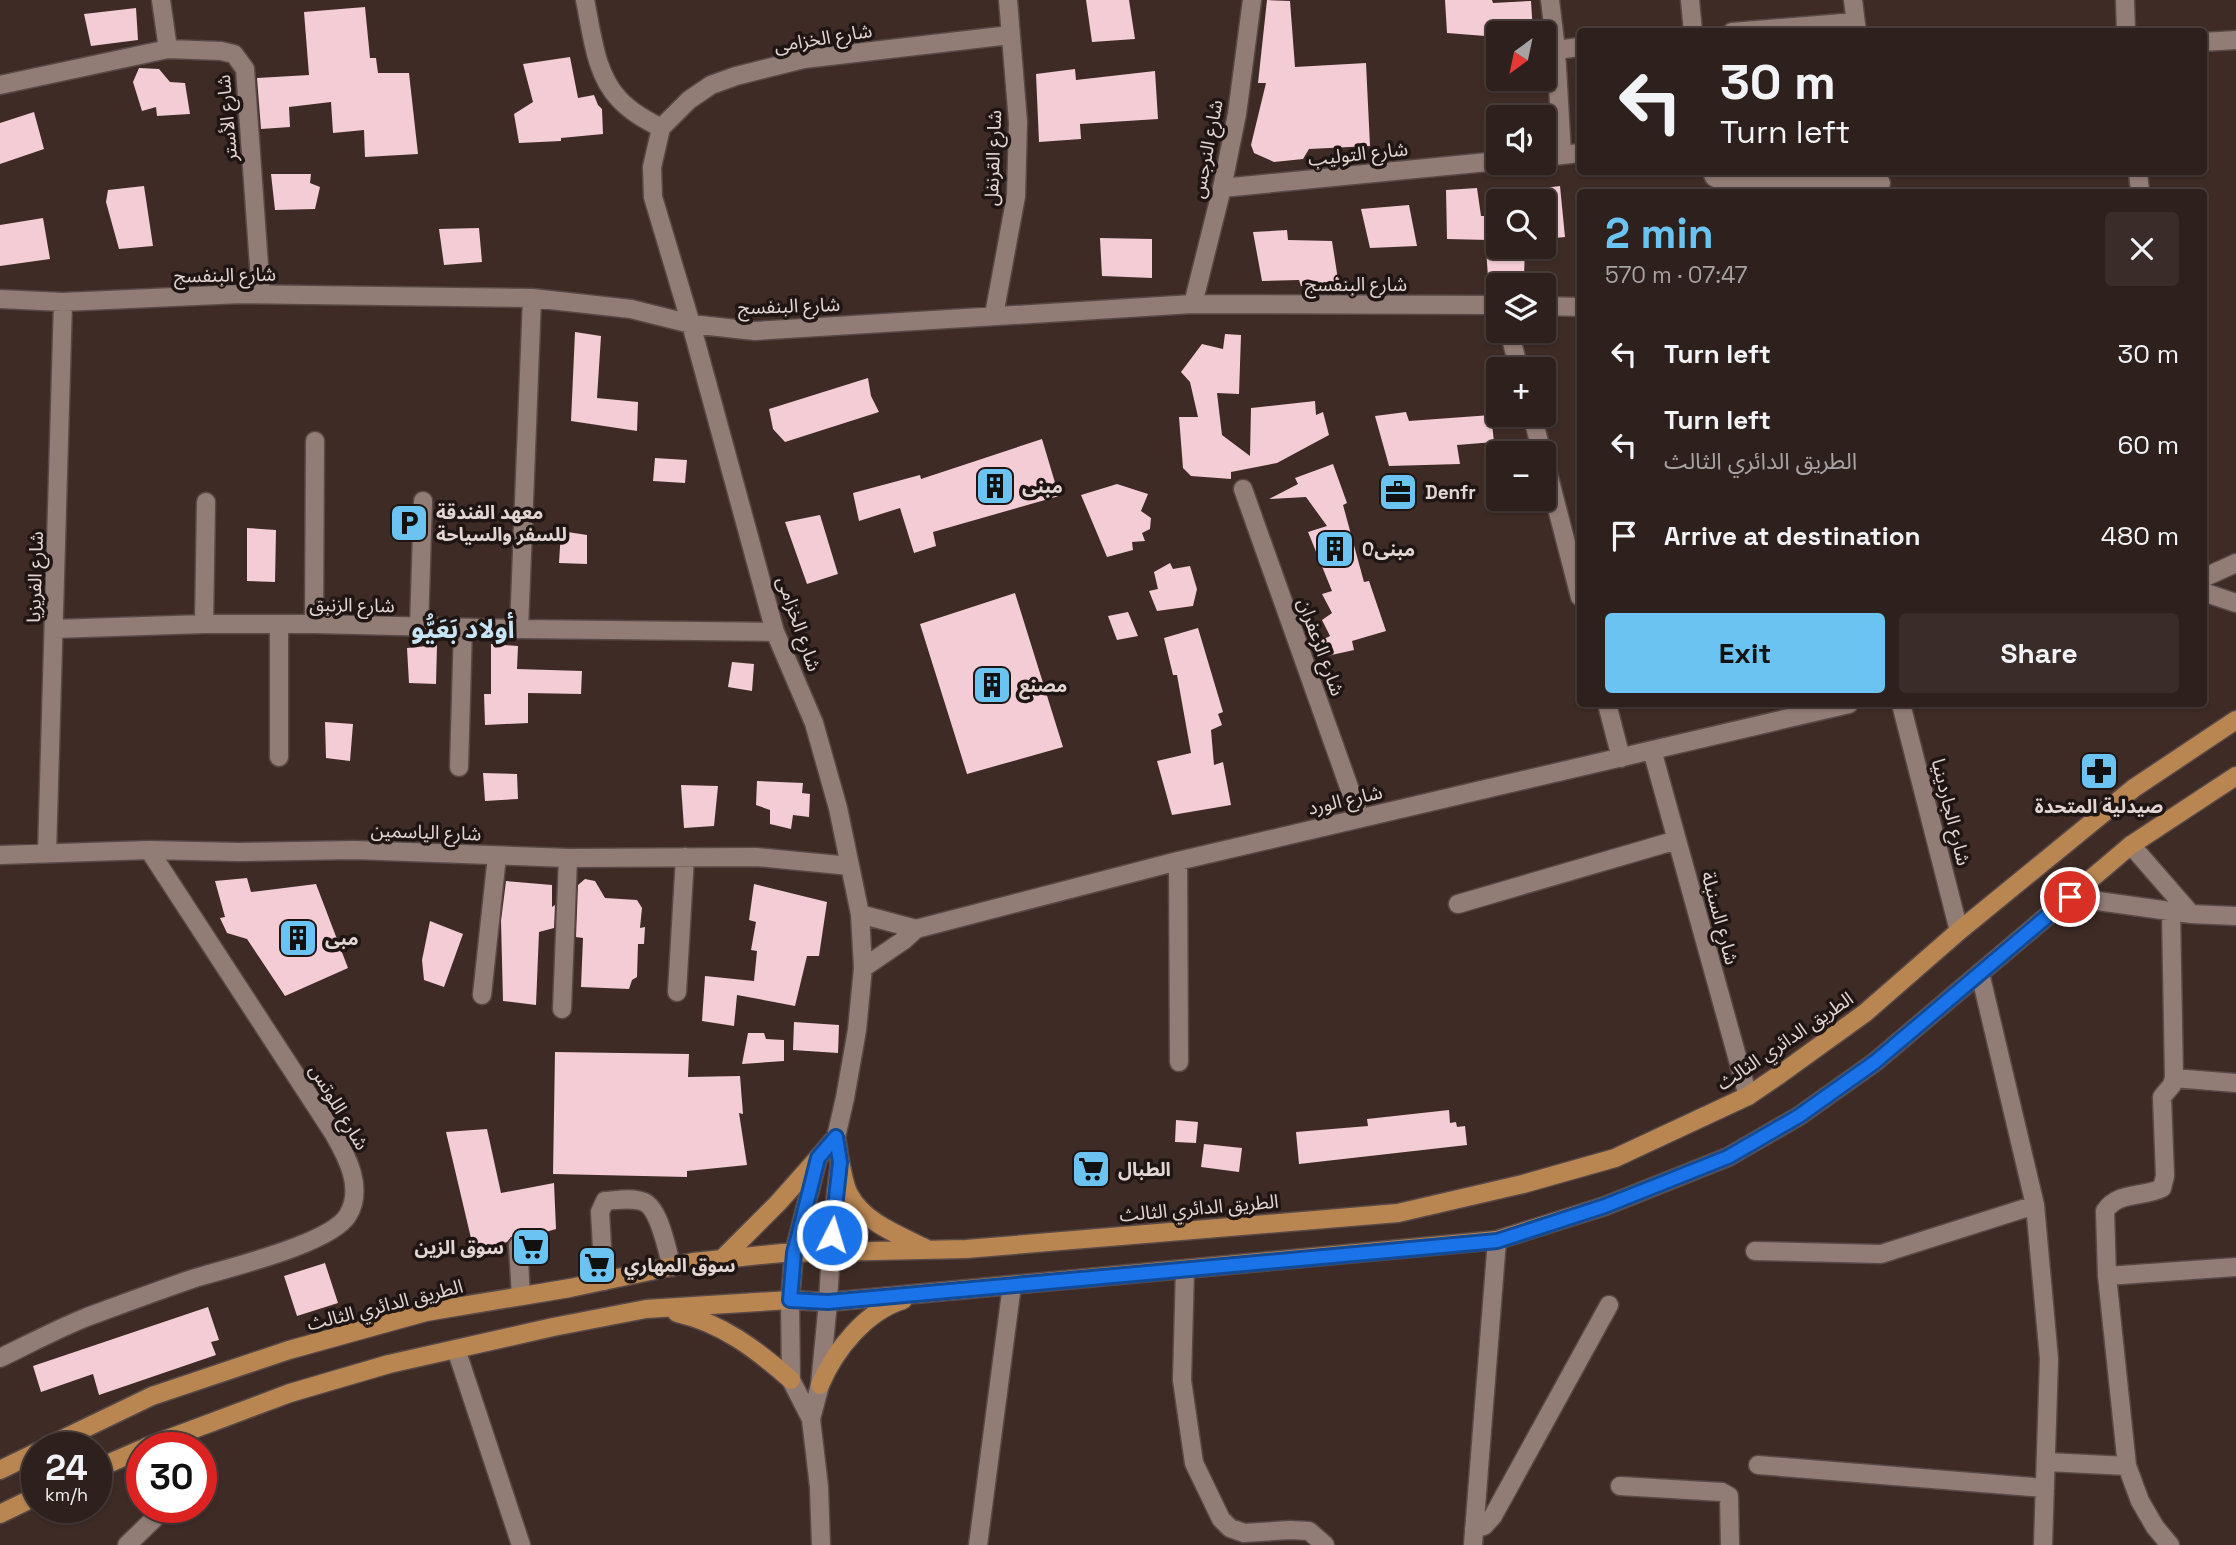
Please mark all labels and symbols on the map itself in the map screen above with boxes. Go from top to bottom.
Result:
street label: شارع الخزامى [772,18,874,59]
north arrow [1486,21,1556,91]
street label: شارع الأستر [211,73,244,163]
street label: شارع النرجس [1185,98,1230,201]
street label: شارع القرنفل [979,110,1008,207]
street label: شارع التوليب [1307,136,1409,173]
street label: شارع البنفسج [174,262,276,290]
street label: شارع البنفسج [1305,272,1407,299]
street label: شارع البنفسج [737,292,841,322]
building icon: مبنى [974,465,1016,507]
office icon: Denfr [1377,471,1419,513]
place label: مبنى [1022,474,1063,499]
place label: Denfr [1425,480,1476,505]
place label: معهد الفندقة للسفر والسياحة [436,500,567,547]
parking icon: معهد الفندقة للسفر والسياحة [388,502,430,544]
building icon: مبنى0 [1314,528,1356,570]
street label: شارع الفريزيا [21,531,50,623]
place label: مبنى0 [1362,537,1415,562]
street label: شارع الخزامى [770,573,827,675]
street label: شارع الزنبق [309,592,395,619]
street label: شارع الزعفران [1291,595,1350,700]
district label: أولاد بَعَيُّو [411,612,515,646]
building icon: مصنع [971,664,1013,706]
place label: مصنع [1019,673,1067,700]
pharmacy icon: صيدلية المتحدة [2078,750,2120,792]
street label: شارع الجاردينيا [1925,756,1976,868]
street label: شارع الورد [1305,779,1385,822]
place label: صيدلية المتحدة [2035,794,2163,819]
street label: شارع الياسمين [370,818,482,847]
pin [2040,867,2100,927]
street label: شارع السنبلة [1695,869,1744,968]
building icon: مبى [277,917,319,959]
place label: مبى [325,926,359,951]
street label: الطريق الدائري الثالث [1712,986,1860,1098]
street label: شارع اللوتس [303,1059,374,1155]
supermarket icon: الطبال [1070,1148,1112,1190]
place label: الطبال [1118,1157,1171,1182]
street label: الطريق الدائري الثالث [1118,1189,1280,1230]
position arrow [795,1198,869,1272]
supermarket icon: سوق الزين [510,1226,552,1268]
place label: سوق الزين [414,1235,504,1260]
supermarket icon: سوق المهاري [576,1244,618,1286]
place label: سوق المهاري [624,1253,736,1280]
street label: الطريق الدائري الثالث [305,1274,466,1339]
speed limit sign: 30 [126,1432,217,1523]

